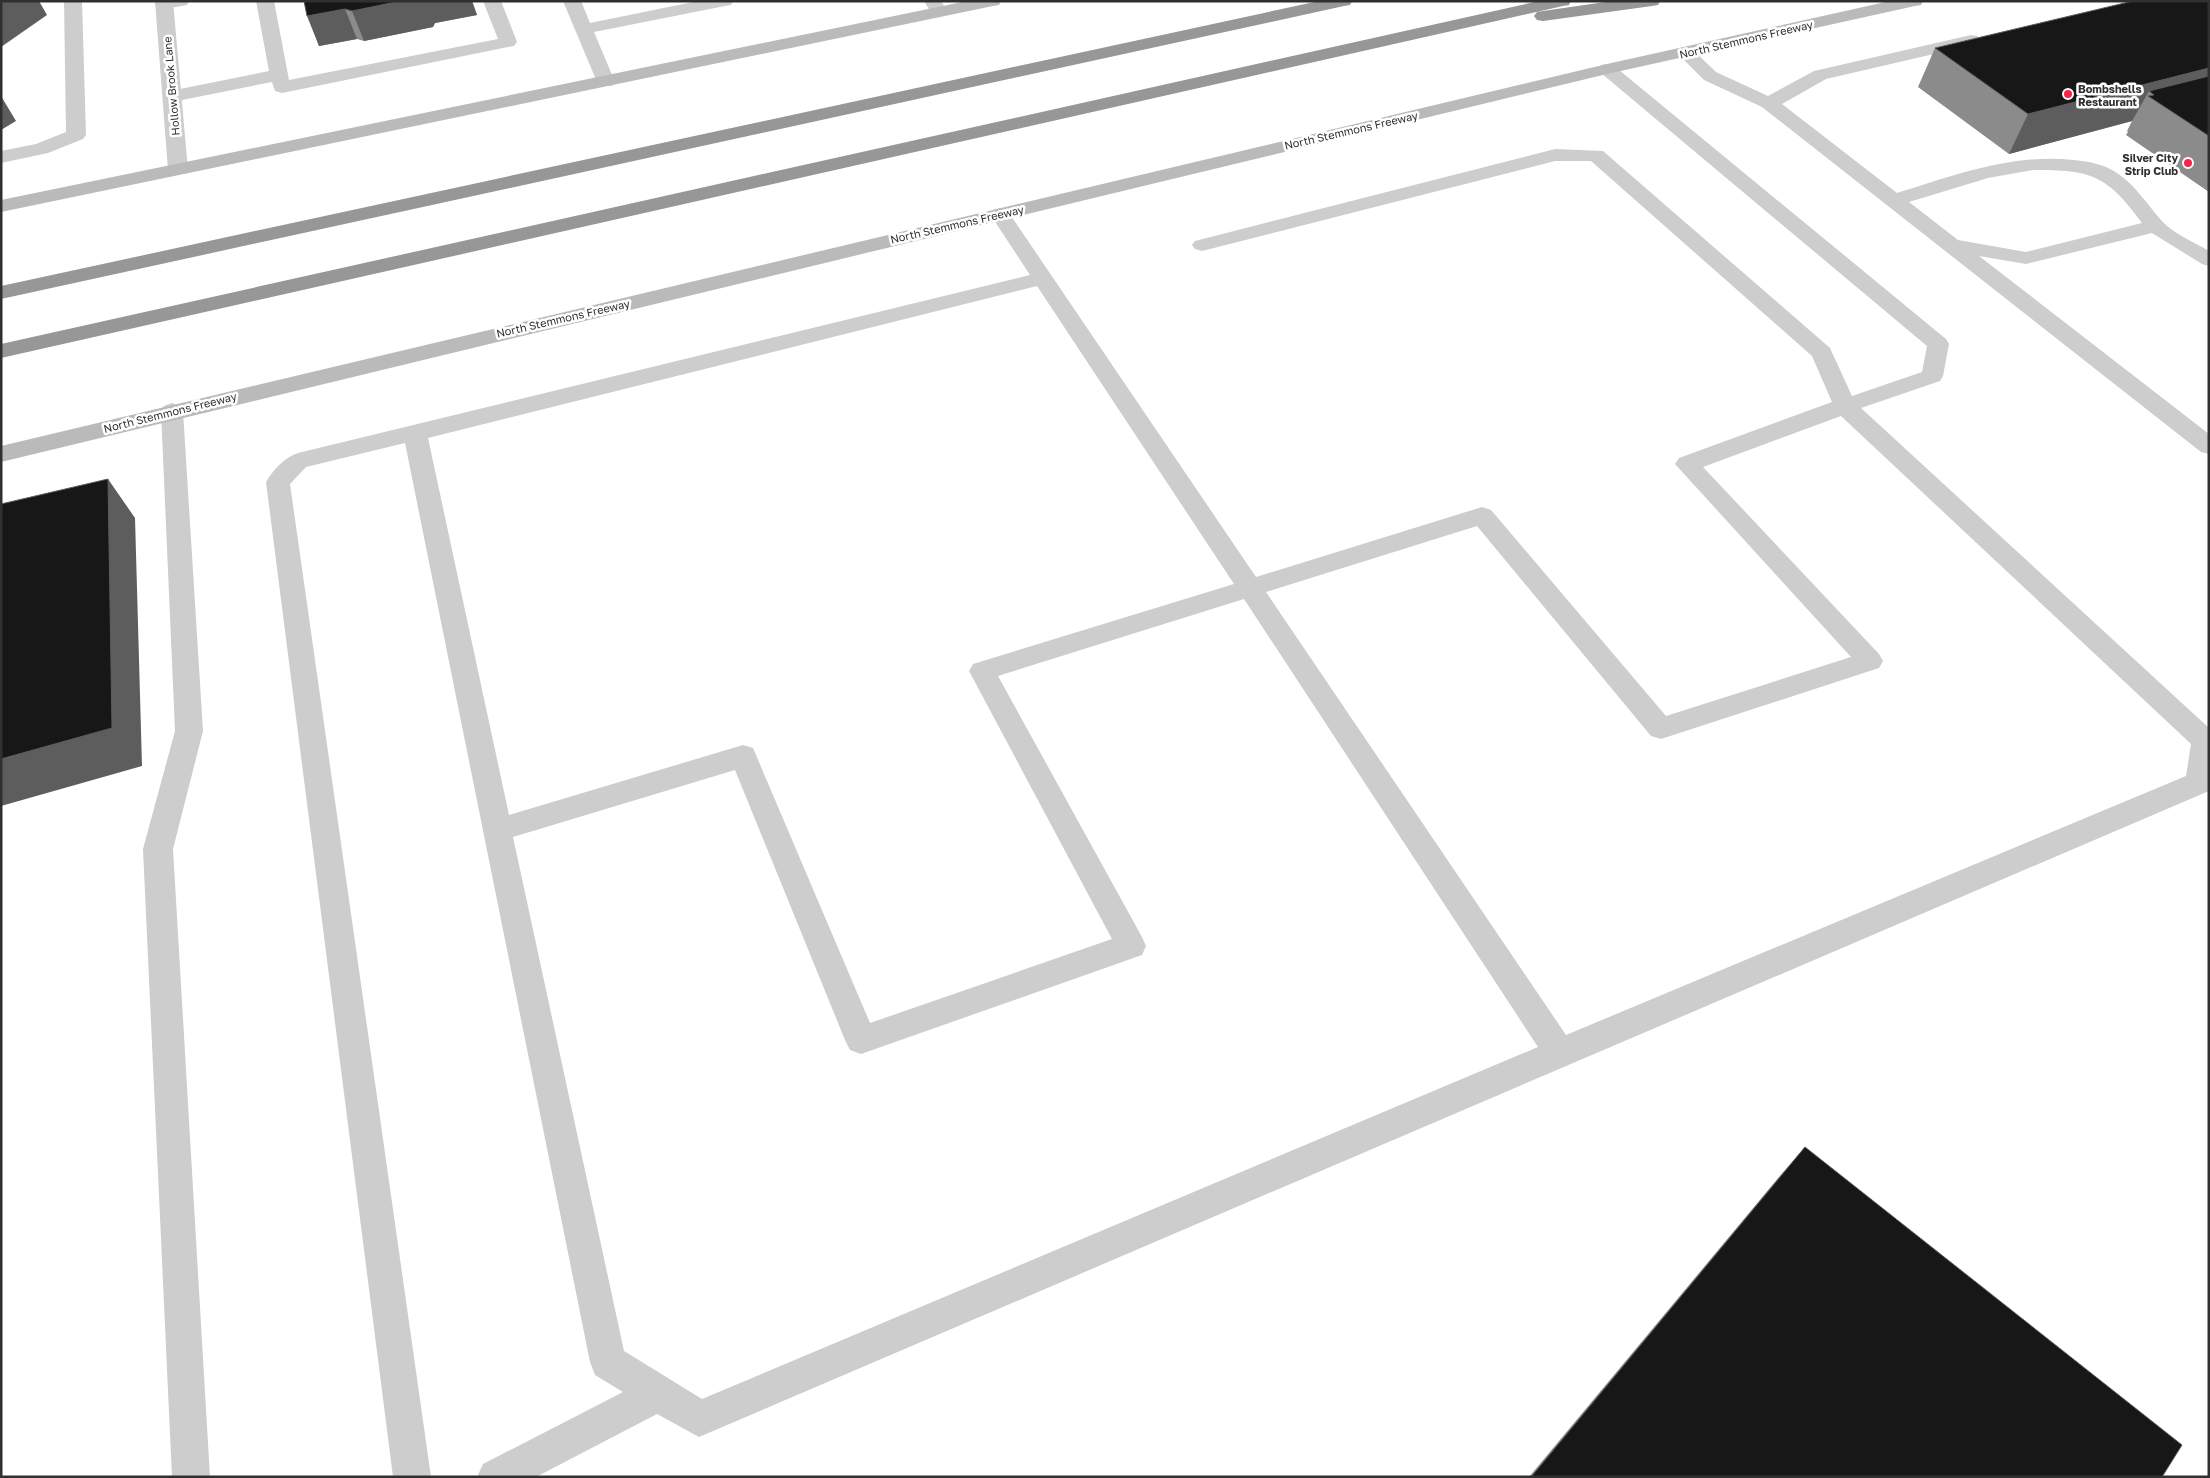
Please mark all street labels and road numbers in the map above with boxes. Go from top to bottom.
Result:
street label: North Stemmons Freeway [1678,17,1814,61]
street label: Hollow Brook Lane [160,36,182,136]
street label: North Stemmons Freeway [1283,108,1419,152]
street label: North Stemmons Freeway [889,202,1025,246]
street label: North Stemmons Freeway [495,296,631,340]
street label: North Stemmons Freeway [102,389,238,435]

